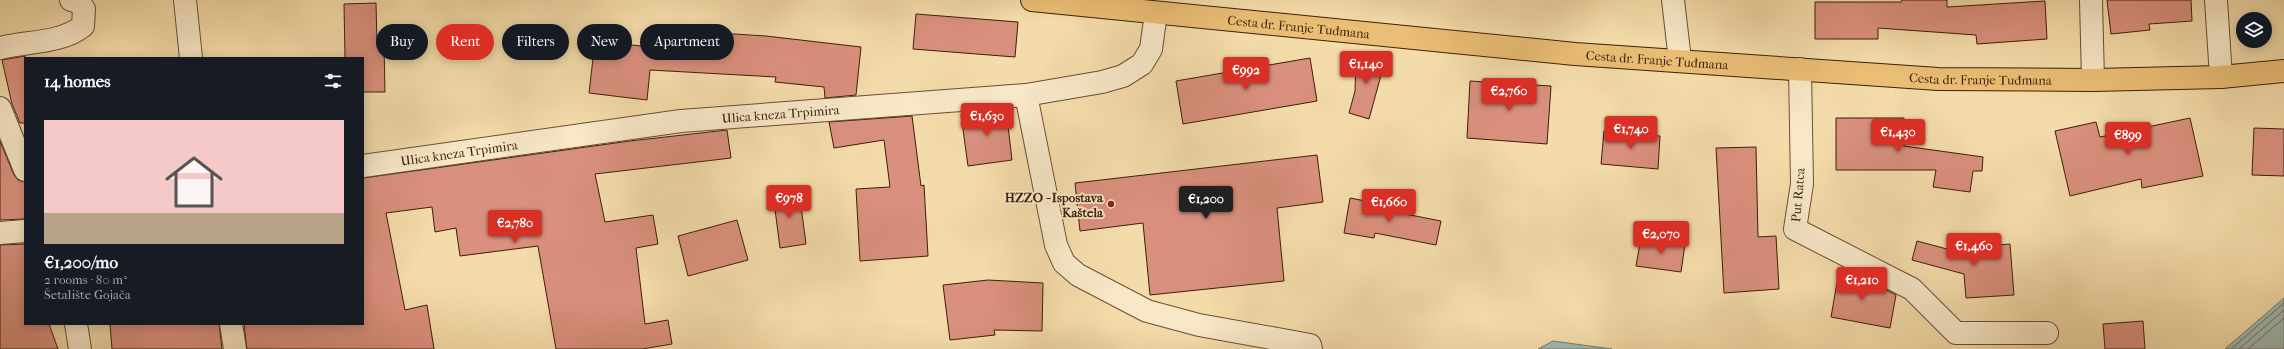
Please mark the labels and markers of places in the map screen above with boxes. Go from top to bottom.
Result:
pin: €1,140 [1333,51,1399,85]
pin: €992 [1222,57,1270,91]
pin: €2,760 [1476,78,1542,112]
pin: €1,630 [954,103,1020,137]
pin: €1,740 [1598,116,1664,150]
pin: €1,430 [1865,119,1931,153]
pin: €899 [2104,122,2152,156]
pin: €978 [765,185,813,219]
pin: €1,200 [1173,186,1239,220]
pin: €1,660 [1356,189,1422,223]
place label: HZZO - Ispostava Kaštela [1005,190,1104,220]
marker: HZZO - Ispostava Kaštela [1106,199,1116,209]
pin: €2,780 [482,210,548,244]
pin: €2,070 [1628,221,1694,255]
pin: €1,460 [1941,233,2007,267]
pin: €1,210 [1829,267,1895,301]

